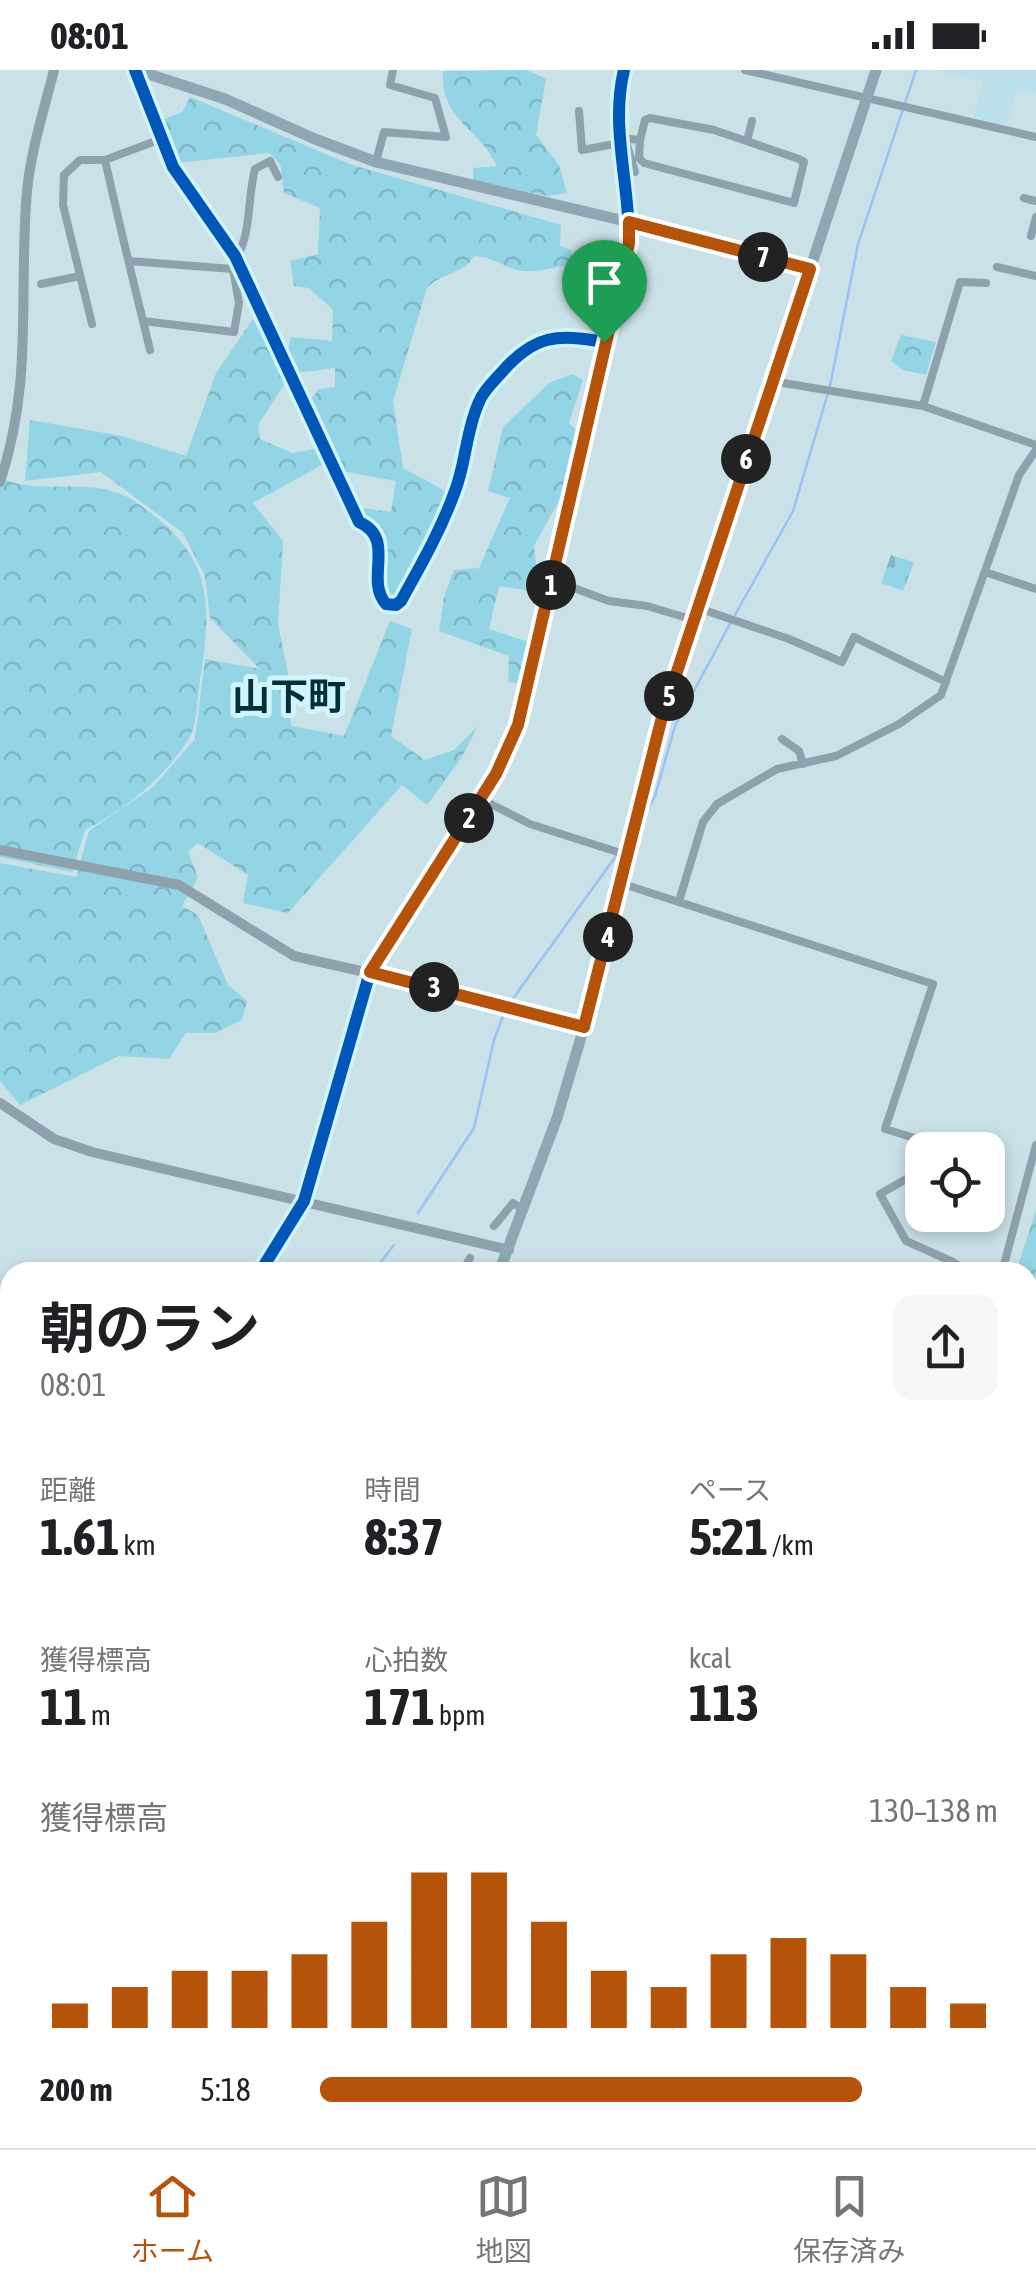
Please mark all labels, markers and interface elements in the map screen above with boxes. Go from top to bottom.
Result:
text: 08:01 [50,14,129,57]
pin: 7 [738,232,788,282]
pin [562,240,647,343]
text: 7 [756,241,770,273]
icon: arrive [577,255,632,310]
pin: 6 [721,434,771,484]
text: 6 [739,443,753,475]
pin: 1 [526,560,576,610]
text: 1 [544,569,558,601]
pin: 5 [644,671,694,721]
district label: 山下町 [232,675,346,718]
text: 5 [662,680,676,712]
pin: 2 [444,793,494,843]
text: 2 [462,802,476,834]
pin: 4 [583,912,633,962]
text: 4 [601,921,615,953]
pin: 3 [409,962,459,1012]
text: 3 [427,971,441,1003]
map controls [905,1132,1005,1232]
button: locate [905,1132,1005,1232]
button: share [893,1295,998,1400]
text: 朝のラン [40,1297,260,1360]
text: 08:01 [40,1366,107,1403]
text: 距離 [40,1474,96,1506]
text: 時間 [364,1474,420,1506]
text: ペース [689,1474,771,1506]
text: 1.61 [40,1508,119,1566]
text: 8:37 [364,1508,444,1566]
text: 5:21 [689,1508,768,1566]
text: km [119,1529,156,1561]
text: /km [768,1529,814,1561]
text: kcal [689,1642,731,1674]
text: 獲得標高 [40,1644,152,1676]
text: 心拍数 [364,1644,448,1676]
text: 113 [689,1674,759,1732]
text: 11 [40,1678,87,1736]
text: 171 [364,1678,435,1736]
text: m [87,1699,111,1731]
text: bpm [435,1699,485,1731]
text: 130–138 m [869,1792,998,1829]
text: 獲得標高 [40,1799,168,1836]
text: 200 m [40,2071,113,2108]
text: 5:18 [200,2071,251,2108]
tab: ホーム [131,2169,214,2269]
tab: 地図 [476,2169,532,2269]
tab: 保存済み [793,2169,905,2269]

